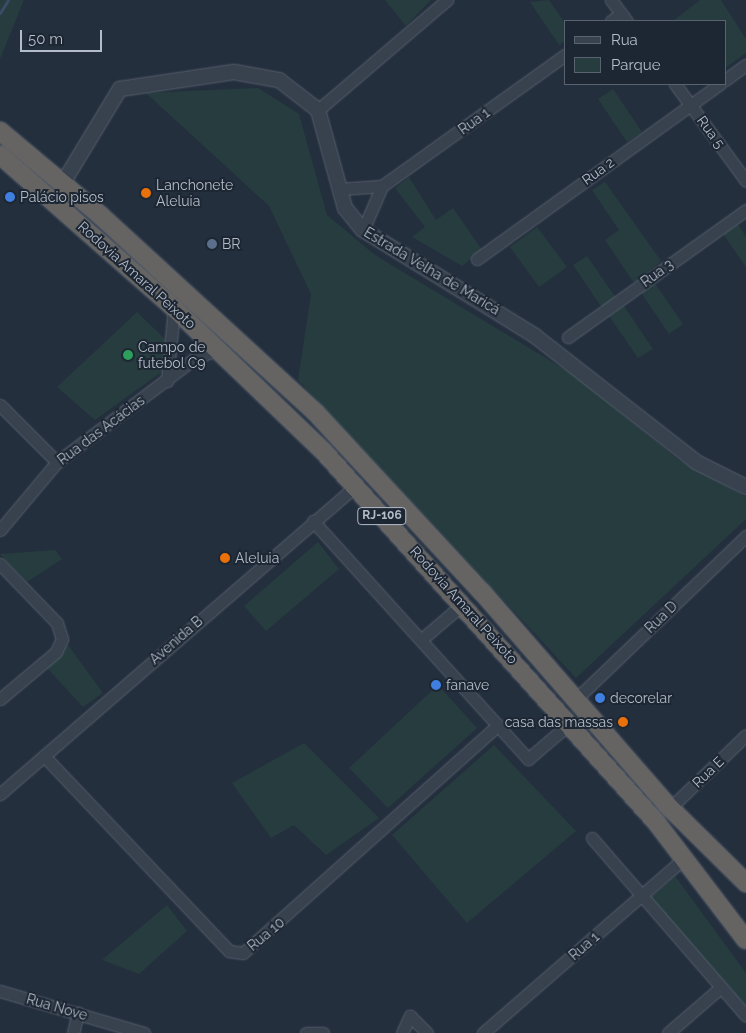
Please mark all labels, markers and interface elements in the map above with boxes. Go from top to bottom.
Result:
scale bar [22,20,105,52]
legend [564,20,726,85]
text: 50 m [28,30,63,48]
text: Rua [611,31,638,49]
text: Parque [611,56,660,74]
street label: Rua 1 [455,104,493,138]
street label: Rua 5 [694,112,728,152]
street label: Rua 2 [579,154,617,188]
place label: Lanchonete Aleluia [156,177,233,210]
marker: Lanchonete Aleluia [140,187,152,199]
place label: Palácio pisos [20,189,104,205]
marker: Palácio pisos [4,191,16,203]
street label: Rodovia Amaral Peixoto [74,217,200,333]
street label: Estrada Velha de Maricá [361,224,503,318]
place label: BR [222,236,240,252]
marker: BR [206,238,218,250]
street label: Rua 3 [637,256,677,290]
place label: Campo de futebol C9 [138,339,206,372]
marker: Campo de futebol C9 [122,349,134,361]
street label: Rua das Acácias [54,392,148,468]
road number: RJ-106 [357,506,407,526]
street label: Rodovia Amaral Peixoto [406,542,522,668]
place label: Aleluia [235,550,279,566]
marker: Aleluia [219,552,231,564]
street label: Rua D [641,598,681,636]
street label: Avenida B [146,612,206,668]
place label: fanave [446,677,489,693]
marker: fanave [430,679,442,691]
place label: decorelar [610,690,672,706]
marker: decorelar [594,692,606,704]
place label: casa das massas [505,714,613,730]
marker: casa das massas [617,716,629,728]
street label: Rua E [689,753,727,791]
street label: Rua 10 [244,914,288,954]
street label: Rua 1 [565,928,603,964]
street label: Rua Nove [25,990,89,1024]

